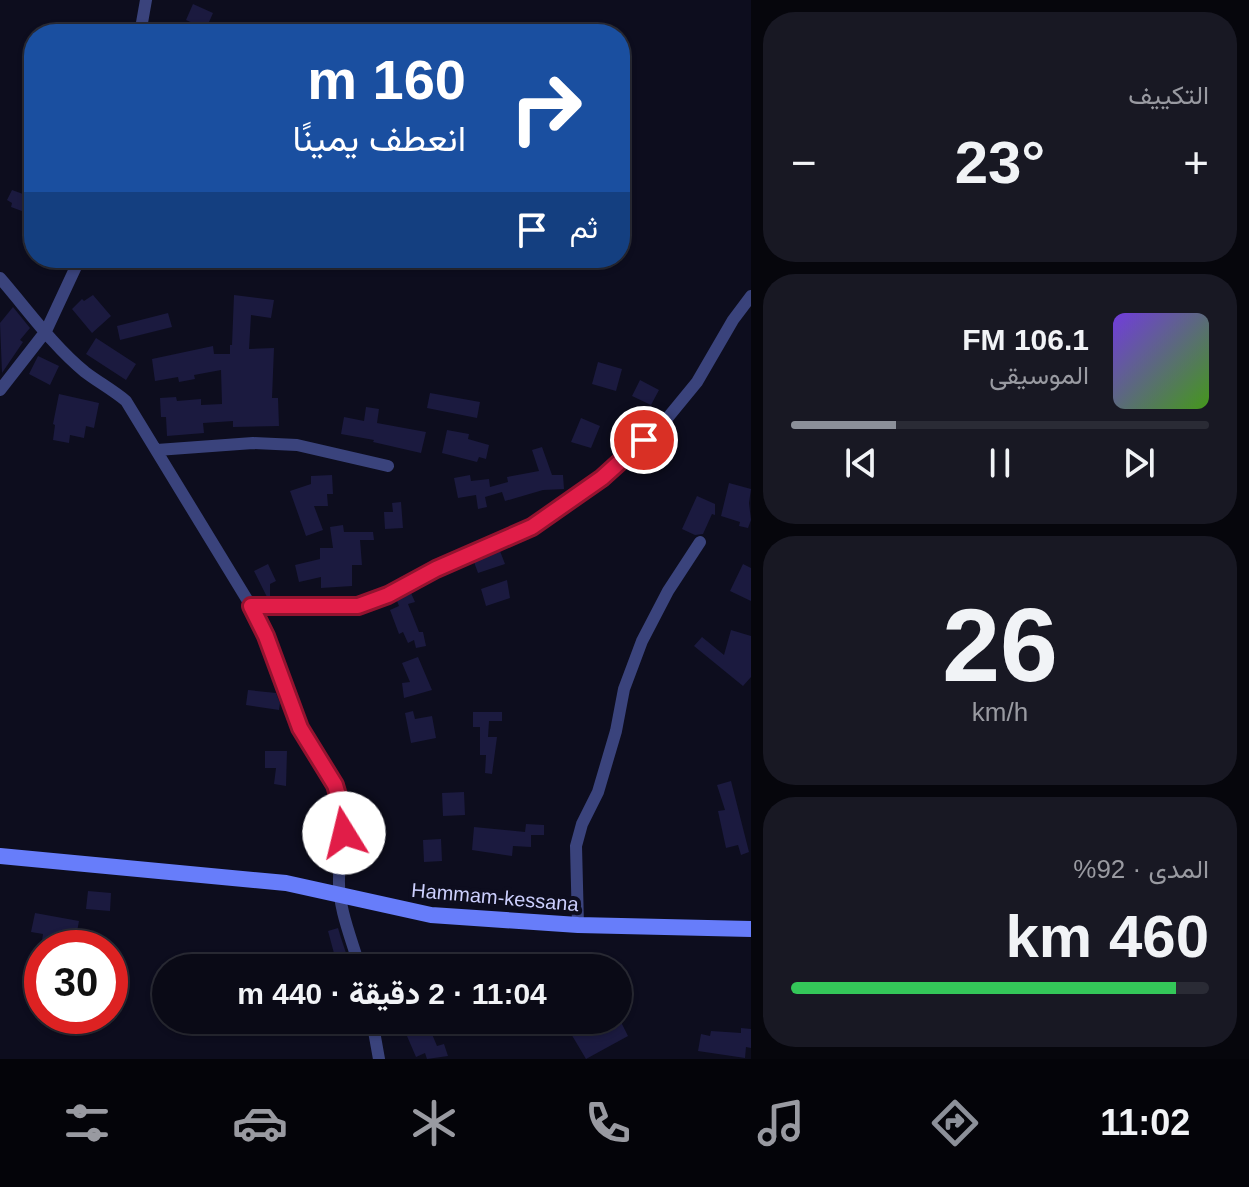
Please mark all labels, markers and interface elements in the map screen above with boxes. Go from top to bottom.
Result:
text: 160 m [307,48,466,111]
icon: right [494,56,598,160]
text: التكييف [1128,80,1209,110]
text: انعطف يمينًا [293,118,466,159]
text: 23° [955,129,1045,196]
text: − [791,138,817,187]
text: + [1183,138,1209,187]
icon: arrive [510,208,554,252]
text: ثم [570,211,598,244]
text: 106.1 FM [962,323,1089,356]
text: الموسيقى [989,360,1089,390]
pin [610,406,678,474]
icon: arrive [622,418,666,462]
icon: previous [839,441,883,485]
icon: pause [978,441,1022,485]
icon: next [1117,441,1161,485]
text: 26 [942,587,1058,703]
text: km/h [972,697,1028,727]
position arrow [302,791,386,875]
text: المدى · 92% [1073,854,1209,884]
street label: Hammam-kessana [410,879,580,915]
text: 460 km [1006,903,1209,970]
speed limit sign: 30 [24,930,128,1034]
text: 11:04 · 2 دقيقة · 440 m [237,977,547,1010]
icon: filters [59,1095,115,1151]
icon: car [232,1095,288,1151]
icon: climate [406,1095,462,1151]
icon: phone [580,1095,636,1151]
icon: music [753,1095,809,1151]
icon: directions [927,1095,983,1151]
text: 11:02 [1100,1102,1190,1143]

